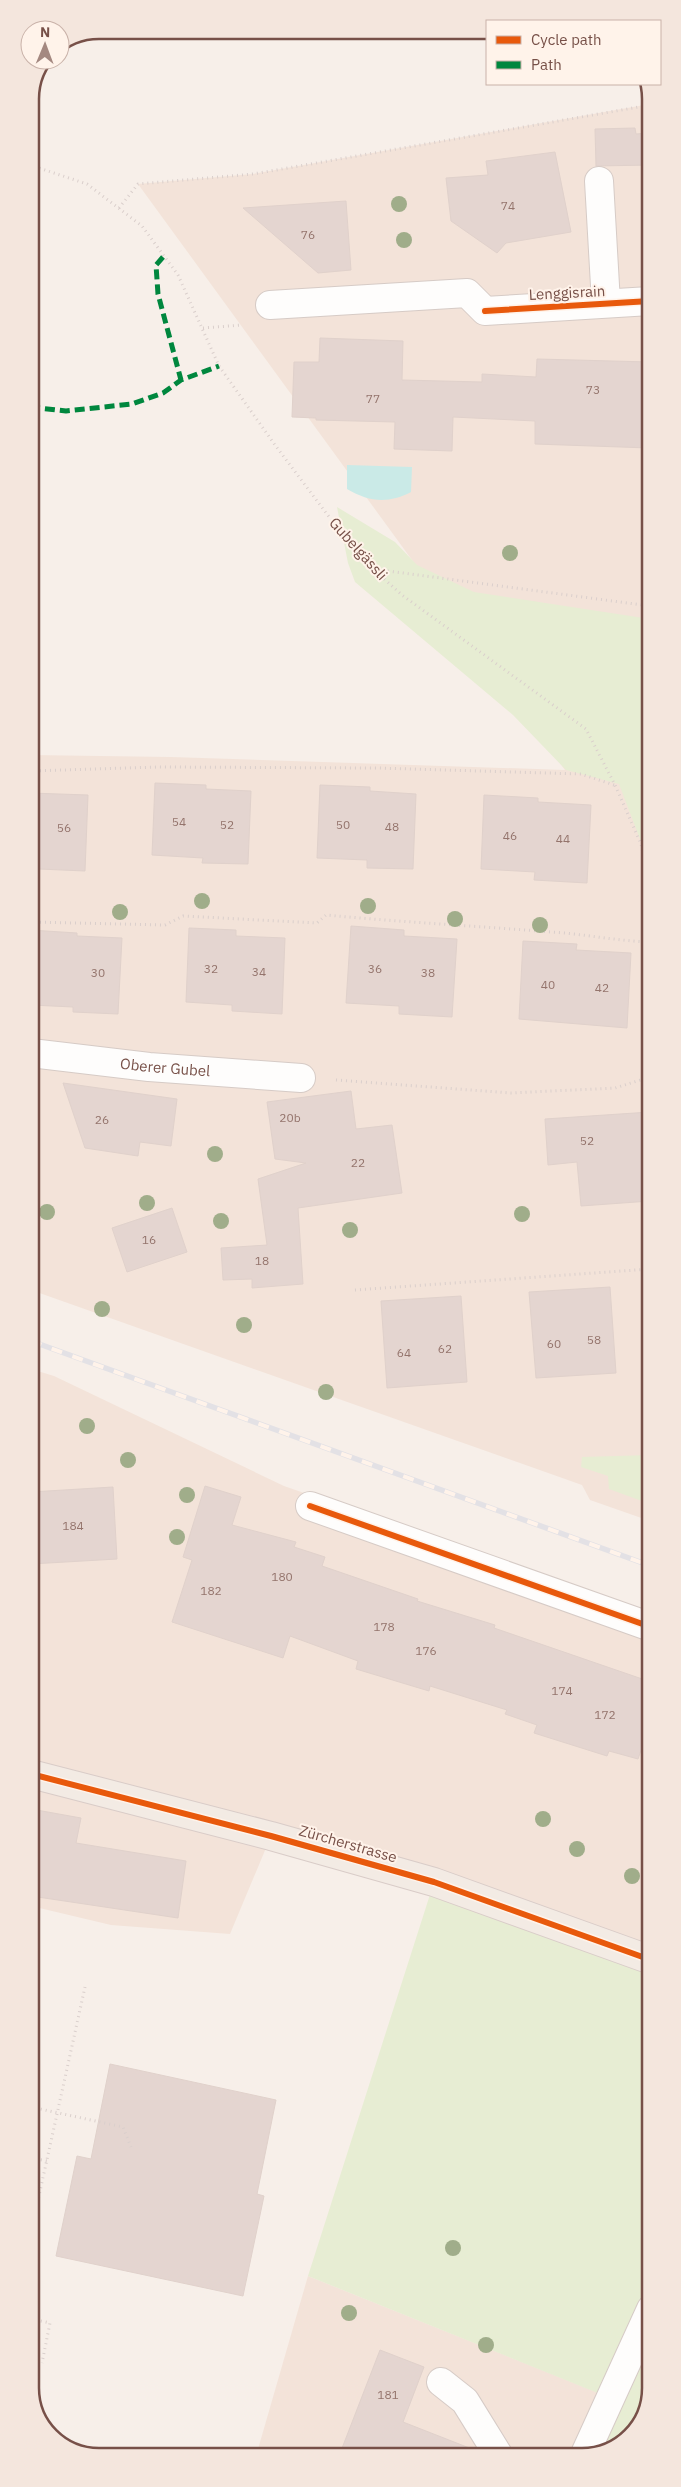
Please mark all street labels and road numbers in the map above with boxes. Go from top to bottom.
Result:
street label: Lenggisrain [528,281,606,304]
street label: Gubelgässli [325,513,392,584]
street label: Oberer Gubel [119,1054,211,1080]
street label: Zürcherstrasse [297,1820,399,1867]

